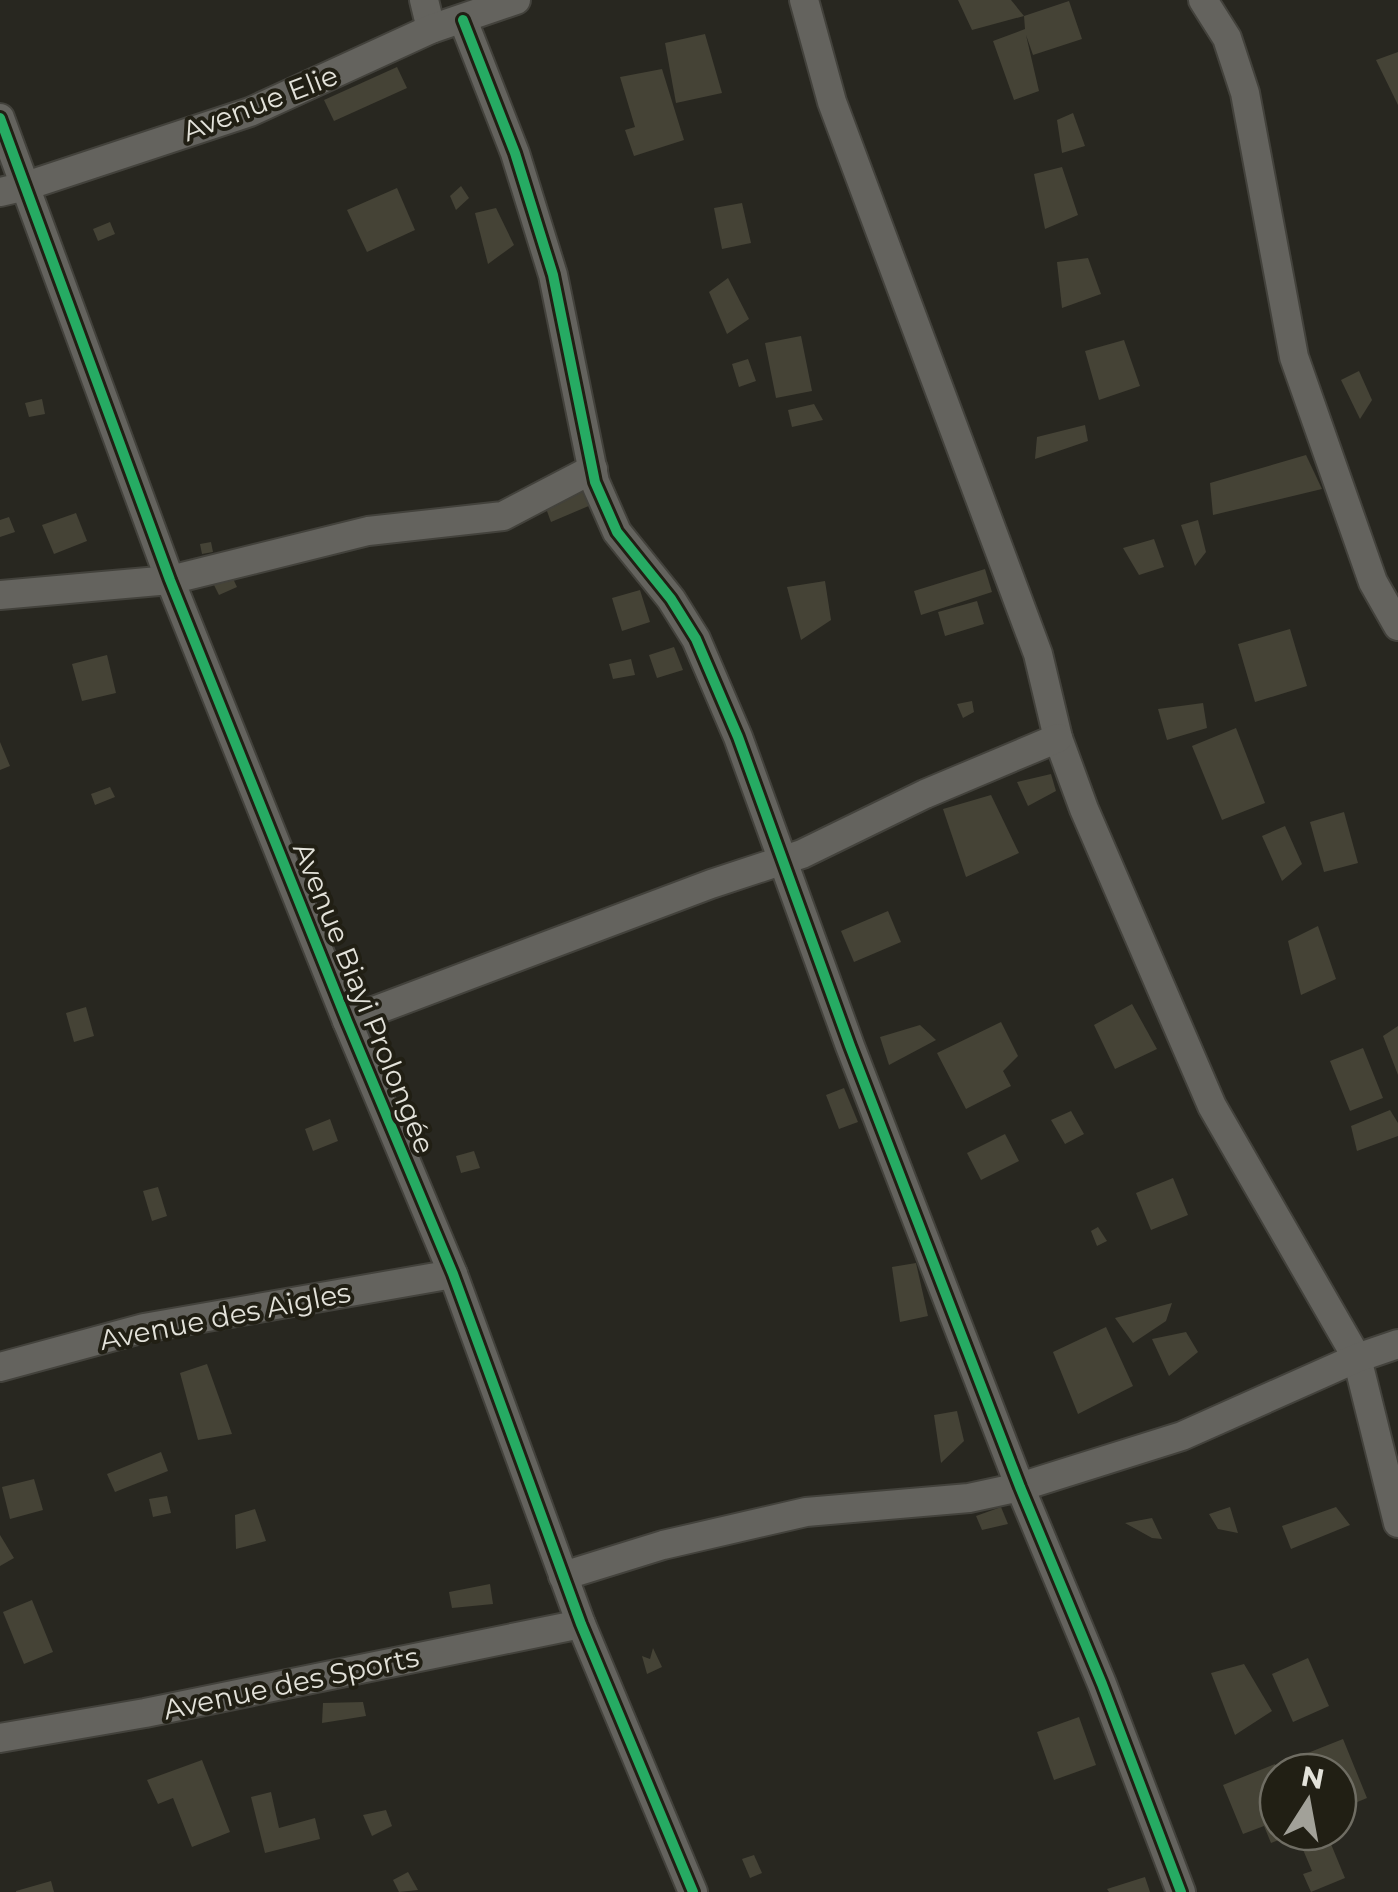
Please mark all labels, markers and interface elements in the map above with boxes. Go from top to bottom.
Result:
street label: Avenue Elie [177,58,343,148]
street label: Avenue Biayi Prolongée [286,837,442,1159]
street label: Avenue des Aigles [97,1275,353,1357]
street label: Avenue des Sports [160,1639,422,1727]
north arrow [1258,1752,1358,1852]
text: N [1298,1759,1327,1796]

